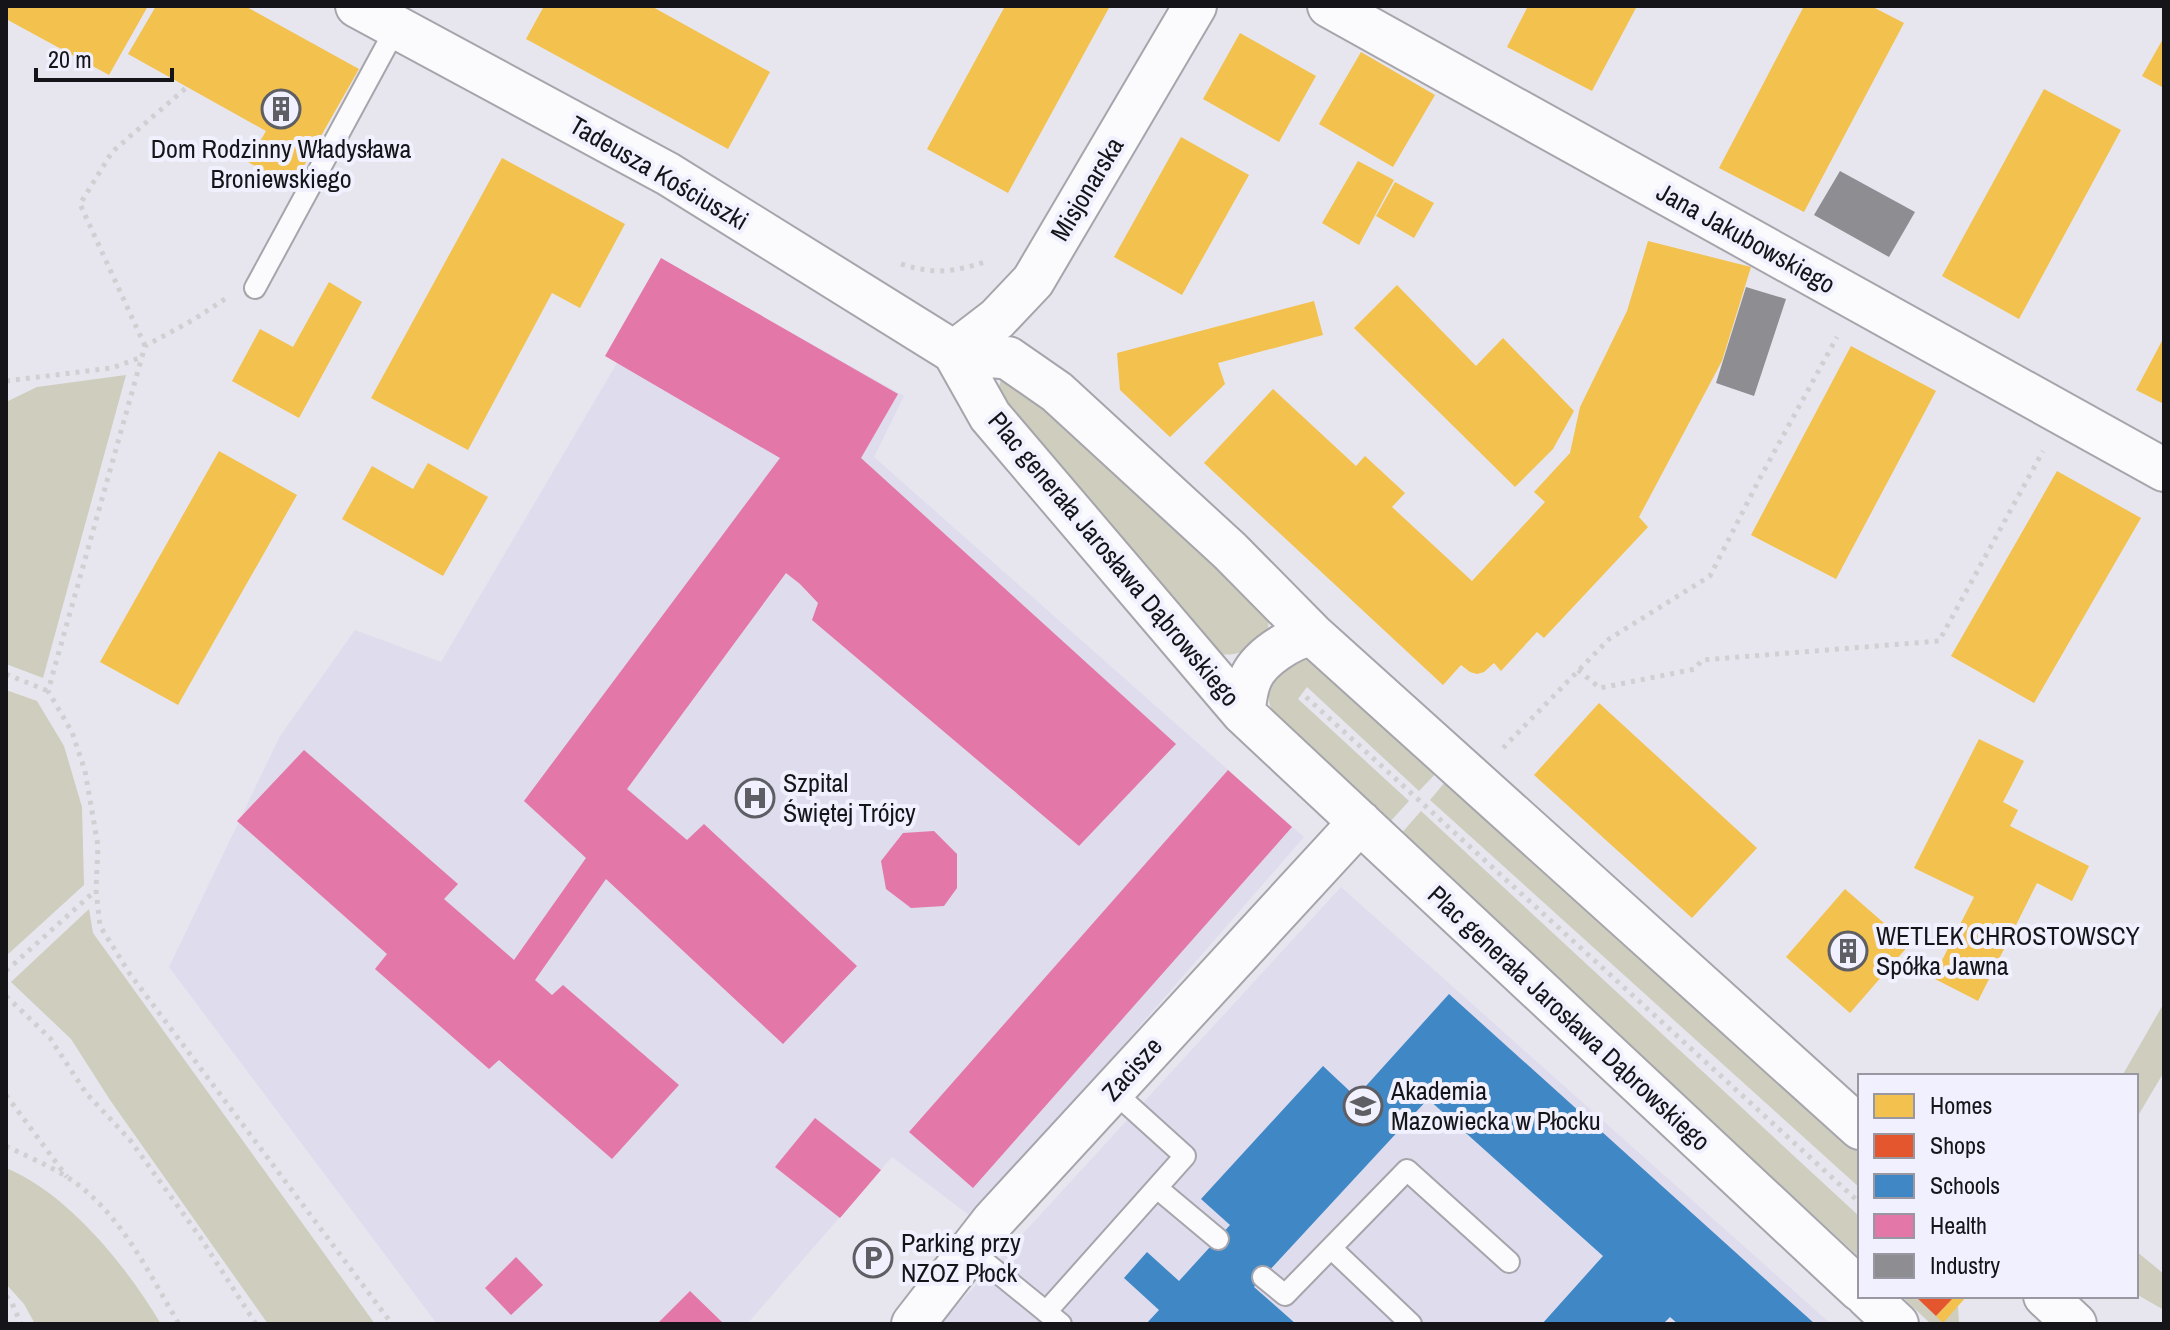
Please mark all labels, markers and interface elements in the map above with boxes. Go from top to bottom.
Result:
scale bar [36,32,172,82]
text: 20 m [48,43,92,75]
building icon: Dom Rodzinny Władysława Broniewskiego [260,88,302,130]
street label: Tadeusza Kościuszki [564,107,755,238]
street label: Misjonarska [1042,130,1131,247]
place label: Dom Rodzinny Władysława Broniewskiego [151,131,411,196]
street label: Jana Jakubowskiego [1651,174,1842,301]
street label: Plac generała Jarosława Dąbrowskiego [981,404,1248,713]
place label: Szpital Świętej Trójcy [783,765,916,830]
hospital icon: Szpital Świętej Trójcy [734,777,776,819]
street label: Plac generała Jarosława Dąbrowskiego [1420,877,1718,1158]
place label: WETLEK CHROSTOWSCY Spółka Jawna [1876,918,2141,983]
building icon: WETLEK CHROSTOWSCY Spółka Jawna [1827,930,1869,972]
street label: Zacisze [1094,1029,1170,1108]
place label: Akademia Mazowiecka w Płocku [1390,1073,1601,1138]
legend [1858,1074,2138,1298]
school or university icon: Akademia Mazowiecka w Płocku [1342,1085,1384,1127]
text: Homes [1930,1089,1992,1121]
text: Shops [1930,1129,1986,1161]
text: Schools [1930,1169,2000,1201]
text: Health [1930,1209,1987,1241]
place label: Parking przy NZOZ Płock [901,1225,1021,1290]
parking icon: Parking przy NZOZ Płock [852,1237,894,1279]
text: Industry [1930,1249,2000,1281]

